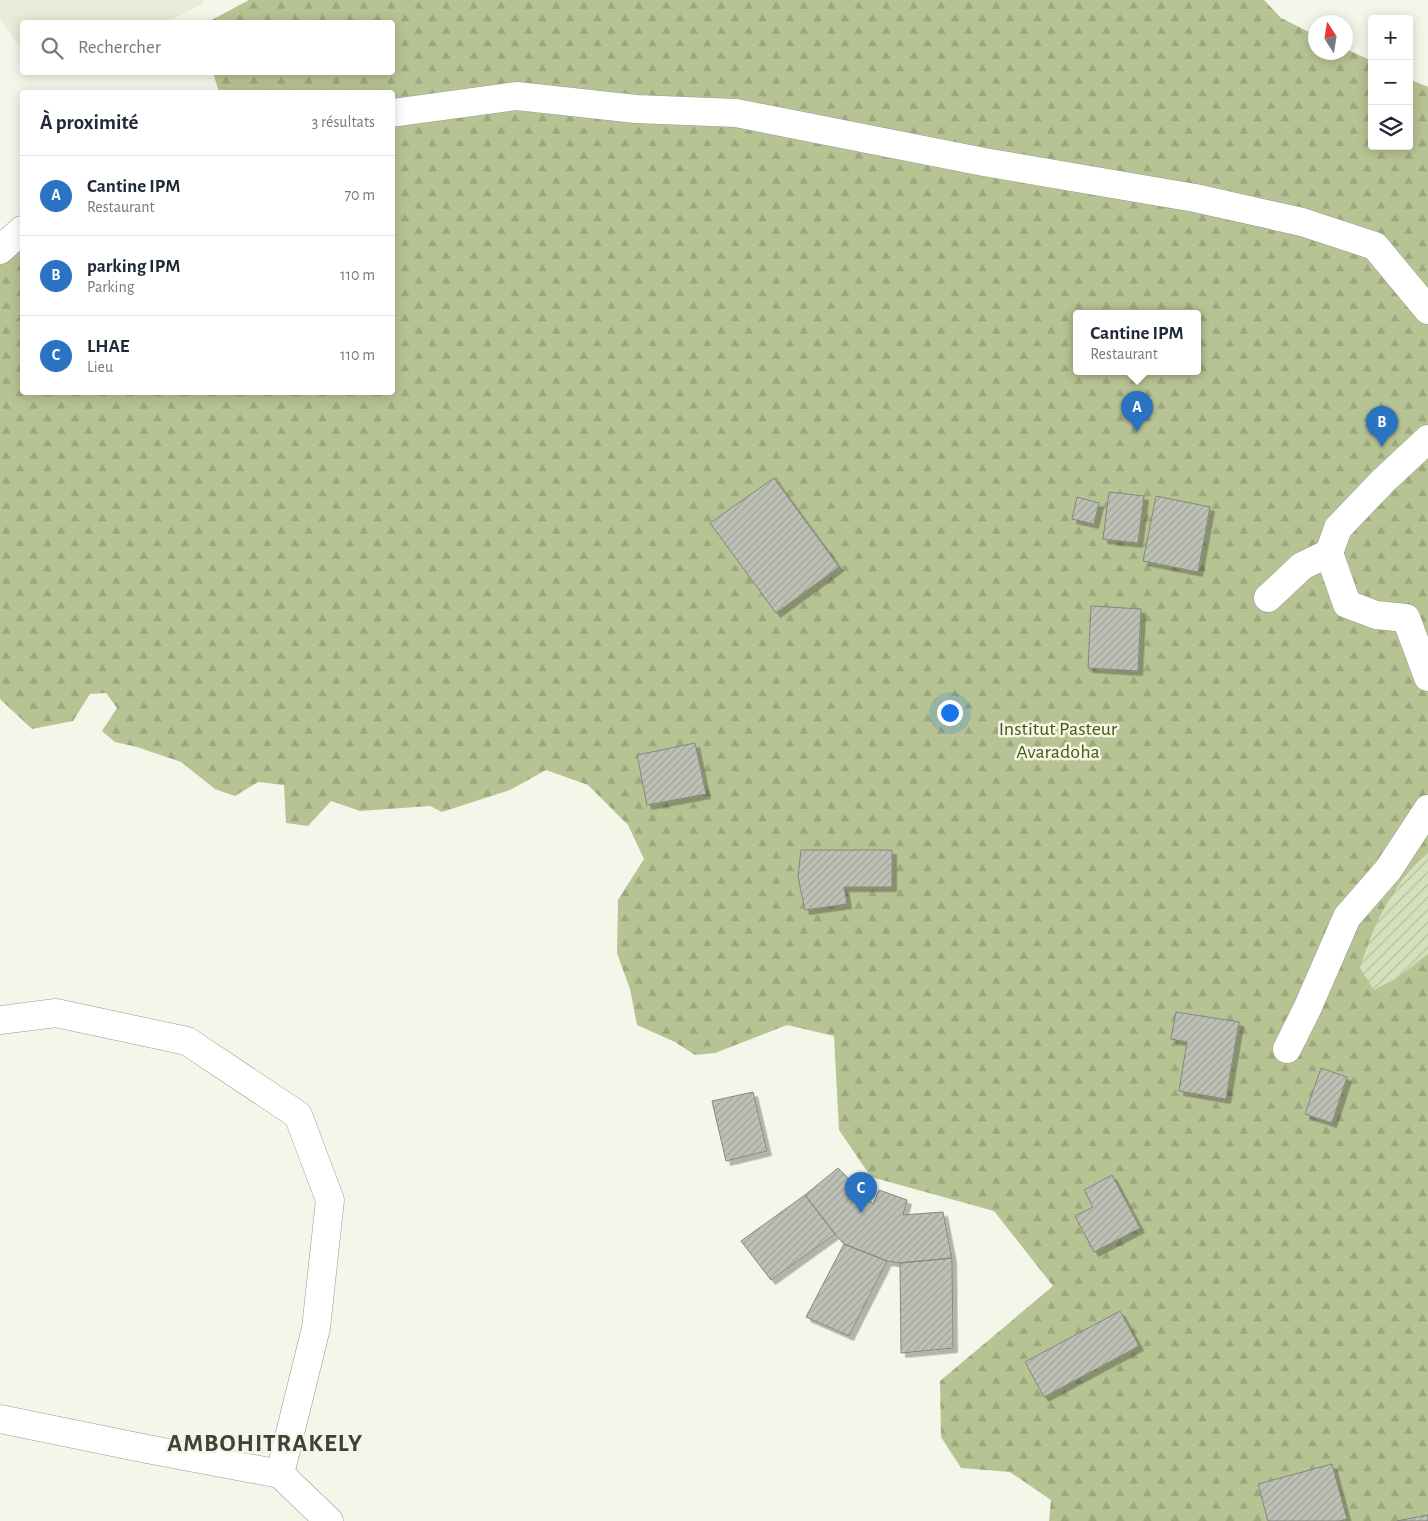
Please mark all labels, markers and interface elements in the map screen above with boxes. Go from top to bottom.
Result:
north arrow [1308,15,1353,60]
map controls [1368,15,1413,150]
button: + [1368,15,1413,60]
search box [20,20,395,75]
icon: search [38,34,66,62]
text: Rechercher [78,38,161,57]
button: − [1368,60,1413,105]
button: layers [1368,105,1413,150]
text: À proximité [40,112,138,133]
text: 3 résultats [312,114,375,130]
text: Cantine IPM [87,177,180,196]
text: A [51,187,61,203]
text: 70 m [344,187,375,203]
text: Restaurant [87,199,155,215]
text: parking IPM [87,257,180,276]
text: B [51,267,61,283]
text: 110 m [340,267,375,283]
text: Parking [87,279,135,295]
popup [1073,310,1201,375]
text: Cantine IPM [1090,324,1184,343]
text: LHAE [87,337,130,356]
text: Restaurant [1090,346,1158,362]
text: C [52,347,60,363]
text: 110 m [340,347,375,363]
text: Lieu [87,359,113,375]
pin: A [1121,391,1153,432]
pin: B [1366,406,1398,447]
your location [937,700,963,726]
park label: Institut Pasteur Avaradoha [999,719,1118,762]
pin: C [845,1172,877,1213]
district label: AMBOHITRAKELY [167,1431,363,1456]

